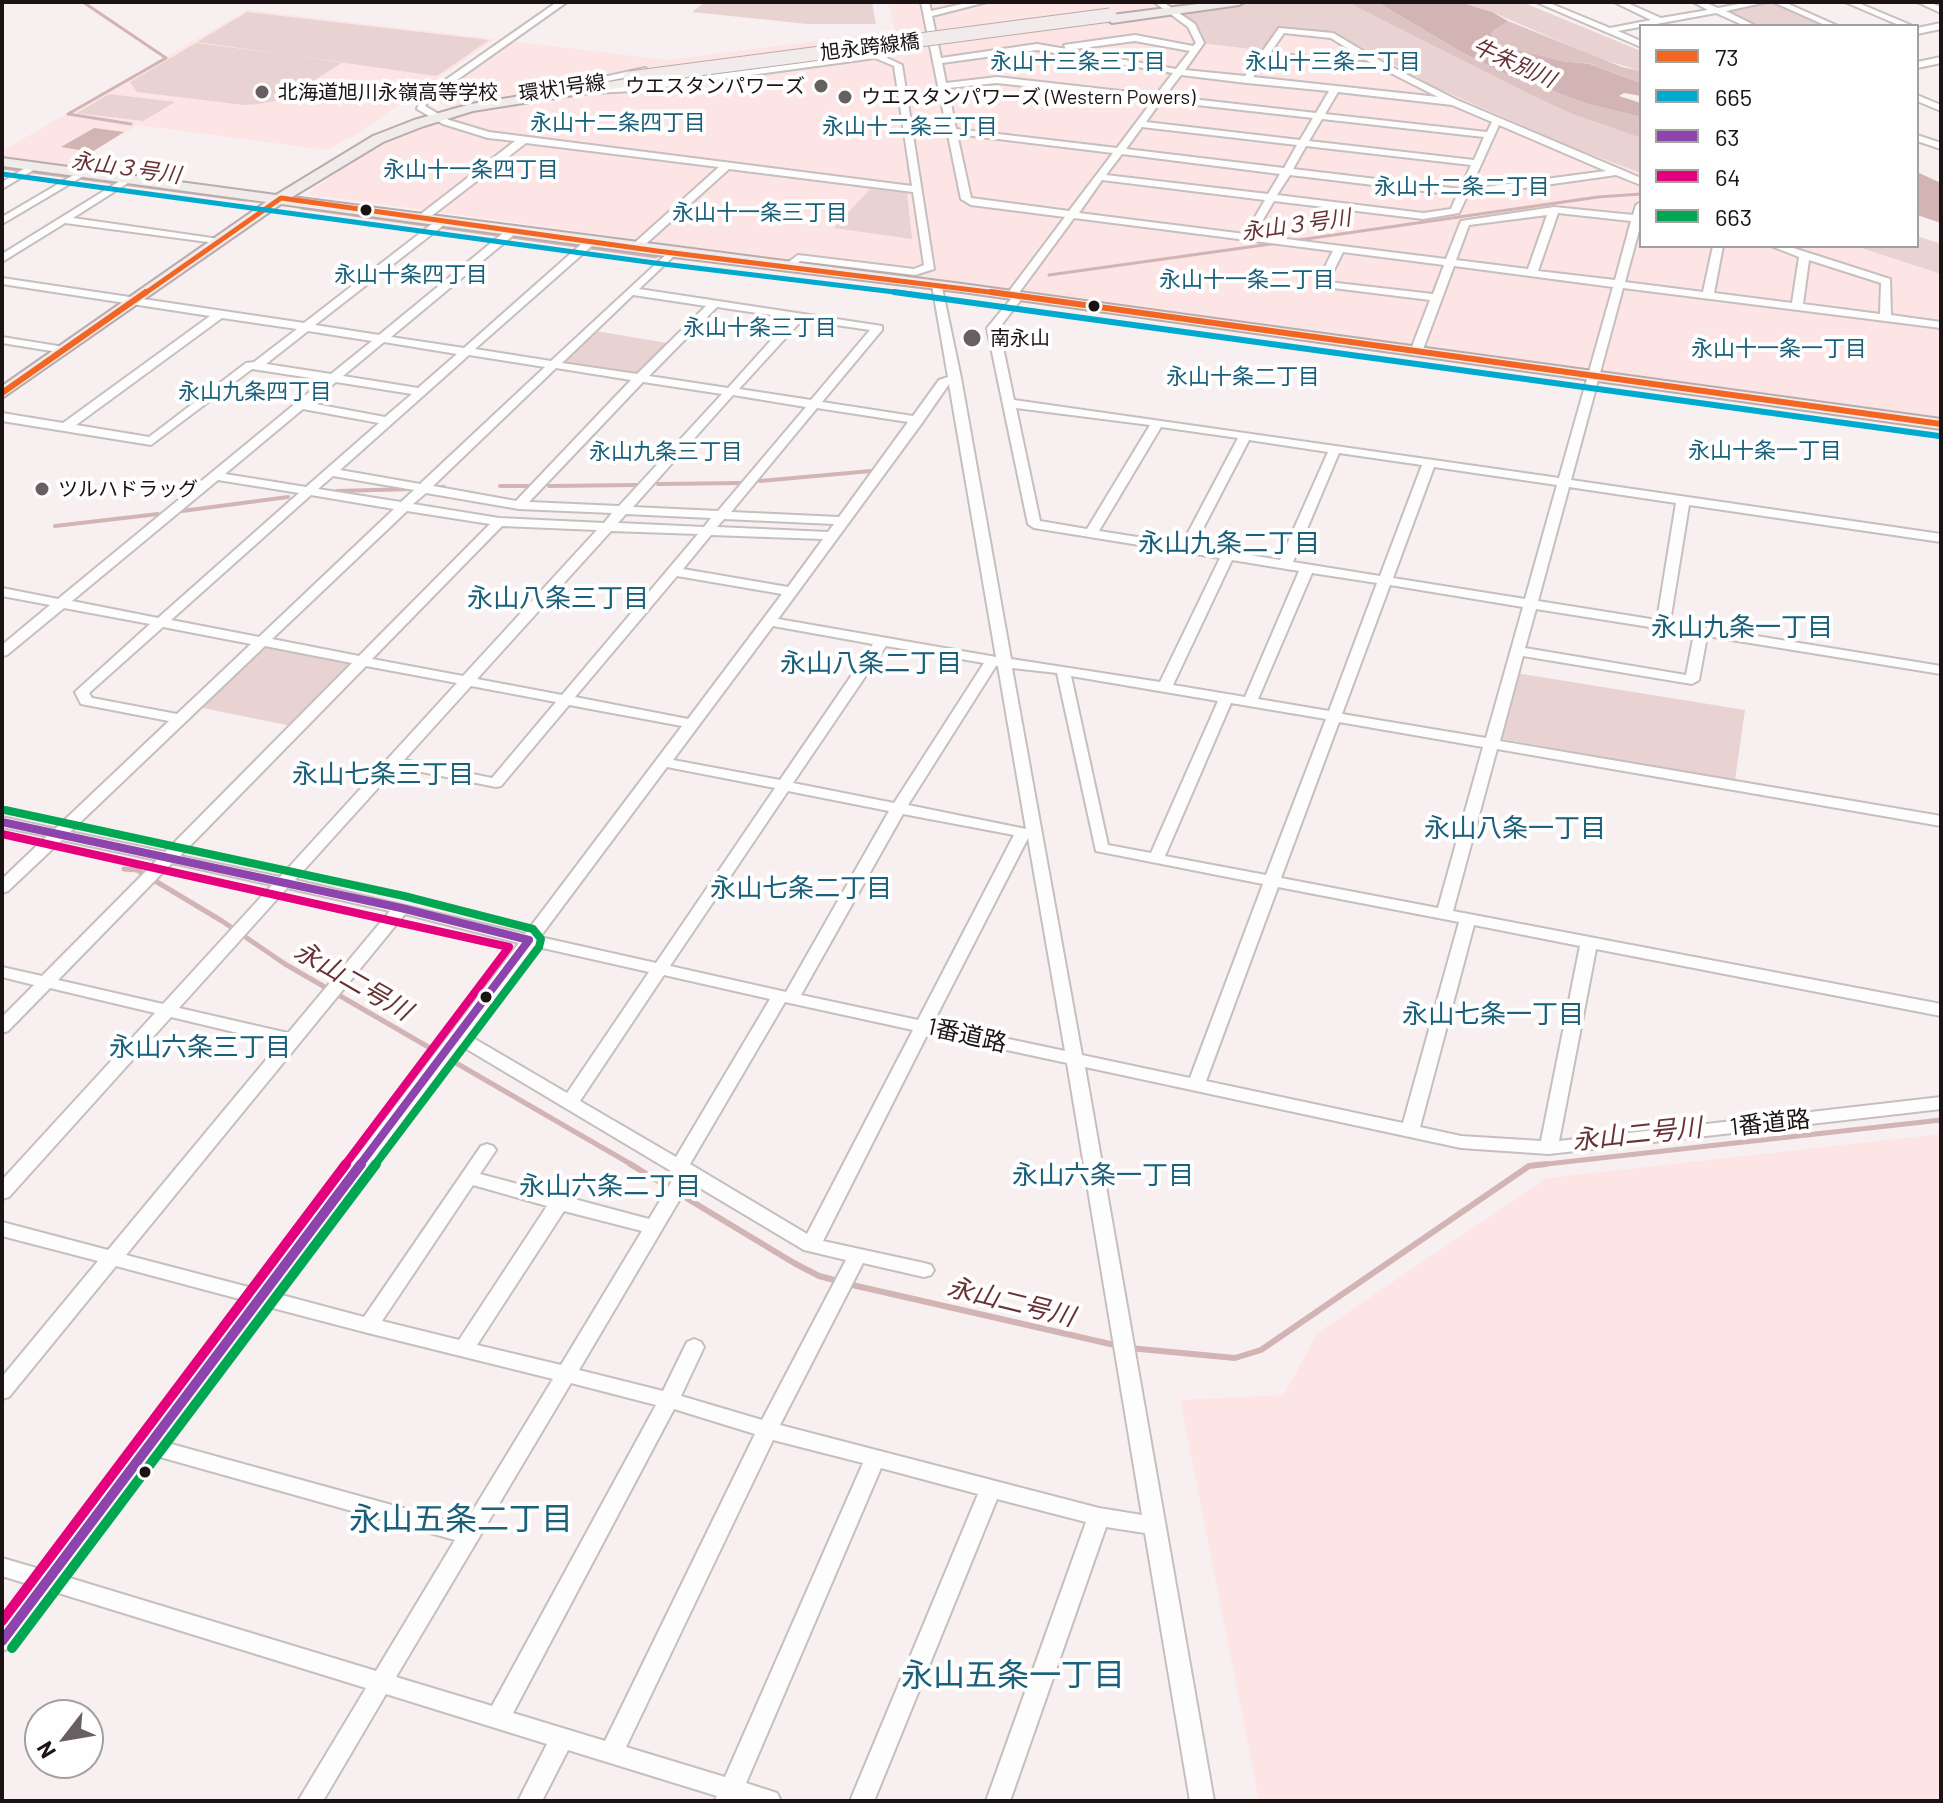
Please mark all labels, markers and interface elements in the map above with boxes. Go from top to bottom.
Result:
legend [1639,24,1919,248]
street label: 旭永跨線橋 [819,29,921,65]
water label: 牛朱別川 [1468,33,1560,93]
text: 73 [1715,42,1739,71]
district label: 永山十三条三丁目 [990,49,1166,75]
district label: 永山十三条二丁目 [1245,49,1421,75]
street label: 環状1号線 [517,70,607,106]
place label: ウエスタンパワーズ [625,74,805,98]
marker: ウエスタンパワーズ [812,77,830,95]
place label: 北海道旭川永嶺高等学校 [278,80,498,104]
text: 665 [1715,82,1752,111]
marker: 北海道旭川永嶺高等学校 [253,83,271,101]
place label: ウエスタンパワーズ (Western Powers) [861,85,1195,109]
marker: ウエスタンパワーズ (Western Powers) [836,88,854,106]
district label: 永山十二条四丁目 [530,110,706,136]
district label: 永山十二条三丁目 [822,114,998,140]
text: 63 [1715,122,1740,151]
water label: 永山３号川 [70,147,182,189]
district label: 永山十一条四丁目 [383,157,559,183]
text: 64 [1715,162,1741,191]
district label: 永山十二条二丁目 [1374,174,1550,200]
district label: 永山十一条三丁目 [672,200,848,226]
unlabelled marker [358,202,374,218]
text: 663 [1715,202,1752,231]
water label: 永山３号川 [1240,204,1352,246]
district label: 永山十条四丁目 [334,262,488,288]
district label: 永山十一条二丁目 [1159,267,1335,293]
unlabelled marker [1086,298,1102,314]
district label: 永山十条三丁目 [683,315,837,341]
place label: 南永山 [990,326,1050,350]
marker: 南永山 [961,327,983,349]
district label: 永山十一条一丁目 [1691,336,1867,362]
district label: 永山十条二丁目 [1166,364,1320,390]
district label: 永山九条四丁目 [178,379,332,405]
district label: 永山十条一丁目 [1688,438,1842,464]
district label: 永山九条三丁目 [589,439,743,465]
place label: ツルハドラッグ [58,477,198,501]
marker: ツルハドラッグ [33,480,51,498]
district label: 永山九条二丁目 [1138,527,1320,559]
district label: 永山八条三丁目 [467,582,649,614]
district label: 永山九条一丁目 [1651,611,1833,643]
district label: 永山八条二丁目 [780,647,962,679]
district label: 永山七条三丁目 [292,758,474,790]
district label: 永山八条一丁目 [1424,812,1606,844]
district label: 永山七条二丁目 [710,872,892,904]
water label: 永山二号川 [289,935,417,1027]
unlabelled marker [478,989,494,1005]
district label: 永山七条一丁目 [1402,998,1584,1030]
street label: 1番道路 [925,1012,1009,1058]
district label: 永山六条三丁目 [109,1031,291,1063]
street label: 1番道路 [1729,1104,1811,1142]
water label: 永山二号川 [1571,1112,1703,1156]
district label: 永山六条一丁目 [1012,1159,1194,1191]
district label: 永山六条二丁目 [519,1170,701,1202]
water label: 永山二号川 [944,1271,1078,1333]
unlabelled marker [137,1464,153,1480]
district label: 永山五条二丁目 [349,1500,573,1538]
district label: 永山五条一丁目 [901,1656,1125,1694]
north arrow [24,1699,104,1779]
text: N [30,1737,60,1763]

